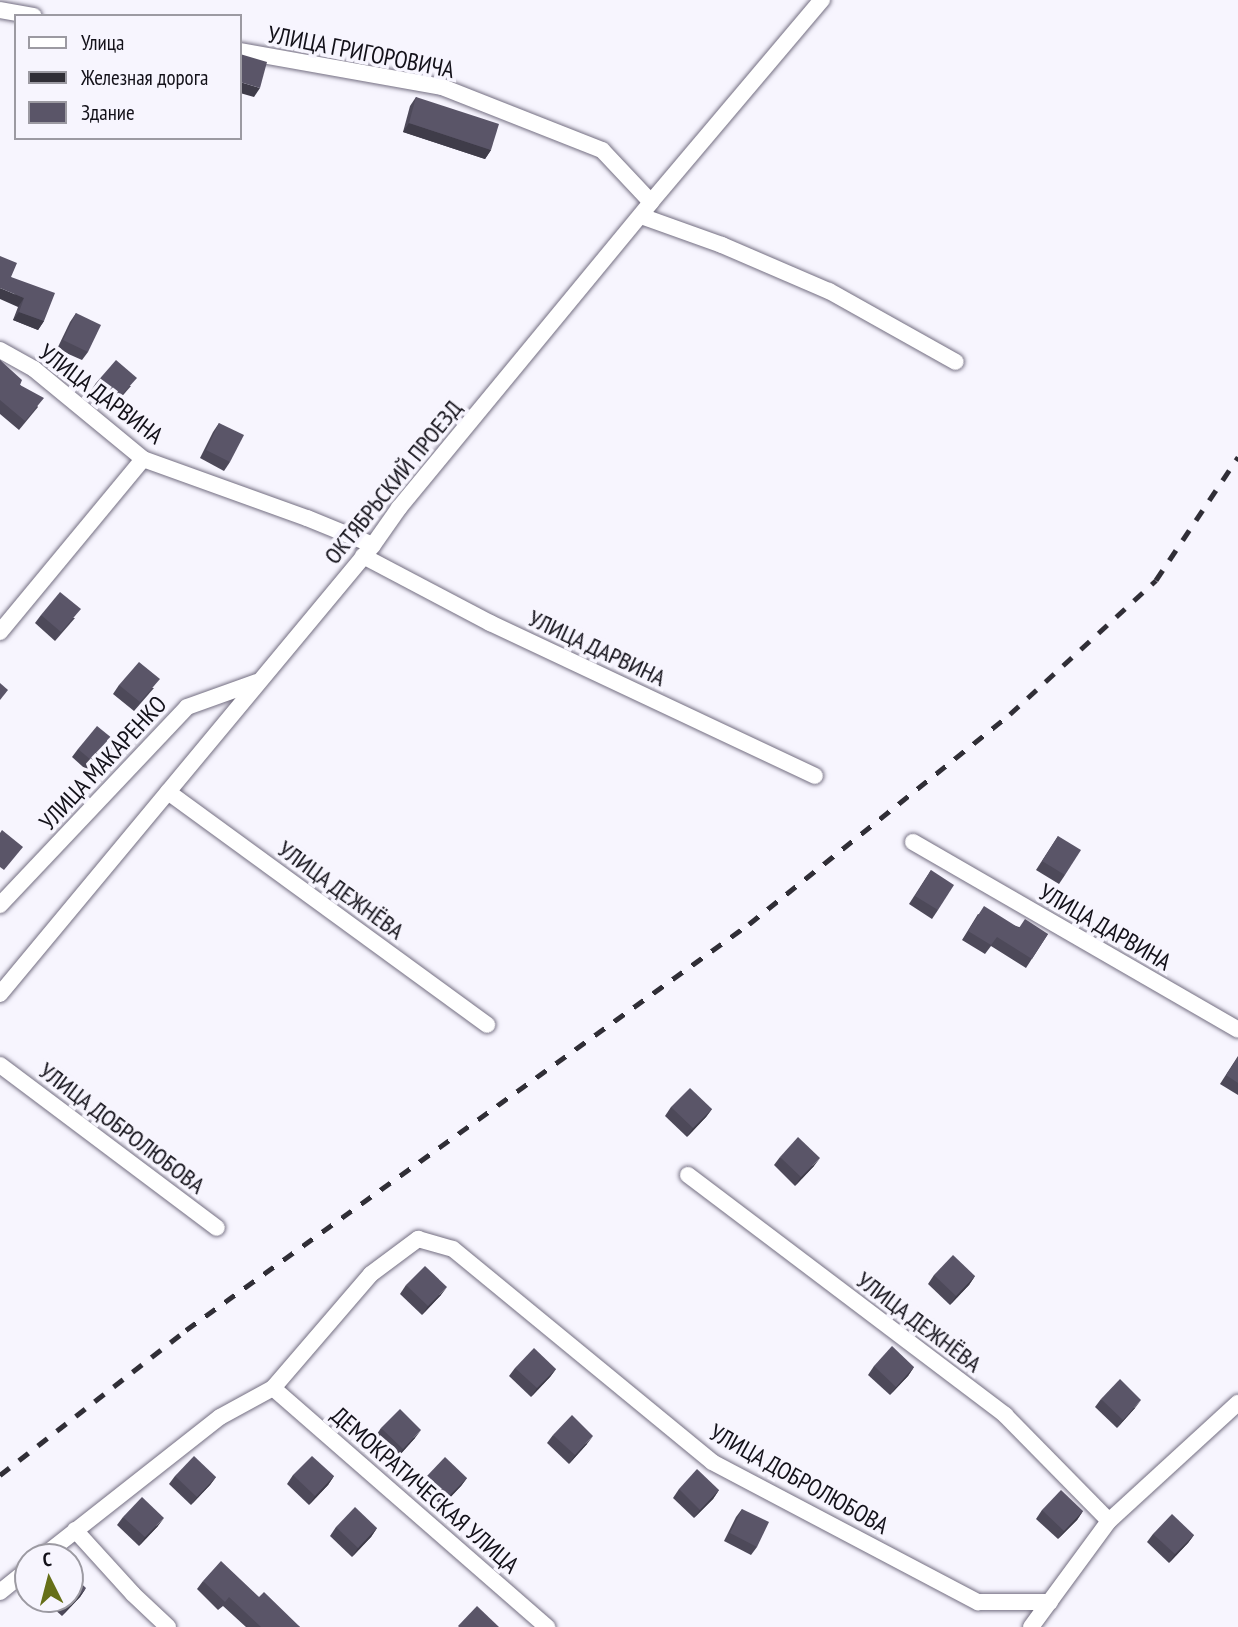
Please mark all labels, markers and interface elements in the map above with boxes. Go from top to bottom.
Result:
legend [14,14,242,140]
street label: УЛИЦА ГРИГОРОВИЧА [265,20,457,84]
text: Улица [81,29,124,56]
text: Железная дорога [81,64,208,91]
text: Здание [81,99,135,126]
street label: УЛИЦА ДАРВИНА [33,338,169,450]
street label: ОКТЯБРЬСКИЙ ПРОЕЗД [318,394,468,570]
street label: УЛИЦА ДАРВИНА [523,603,671,693]
street label: УЛИЦА МАКАРЕНКО [33,690,173,836]
street label: УЛИЦА ДЕЖНЁВА [272,834,410,946]
street label: УЛИЦА ДАРВИНА [1033,877,1177,977]
street label: УЛИЦА ДОБРОЛЮБОВА [33,1056,211,1200]
street label: УЛИЦА ДЕЖНЁВА [850,1265,988,1379]
street label: ДЕМОКРАТИЧЕСКАЯ УЛИЦА [325,1401,525,1579]
street label: УЛИЦА ДОБРОЛЮБОВА [704,1418,894,1540]
north arrow [14,1543,84,1613]
text: С [41,1547,53,1571]

